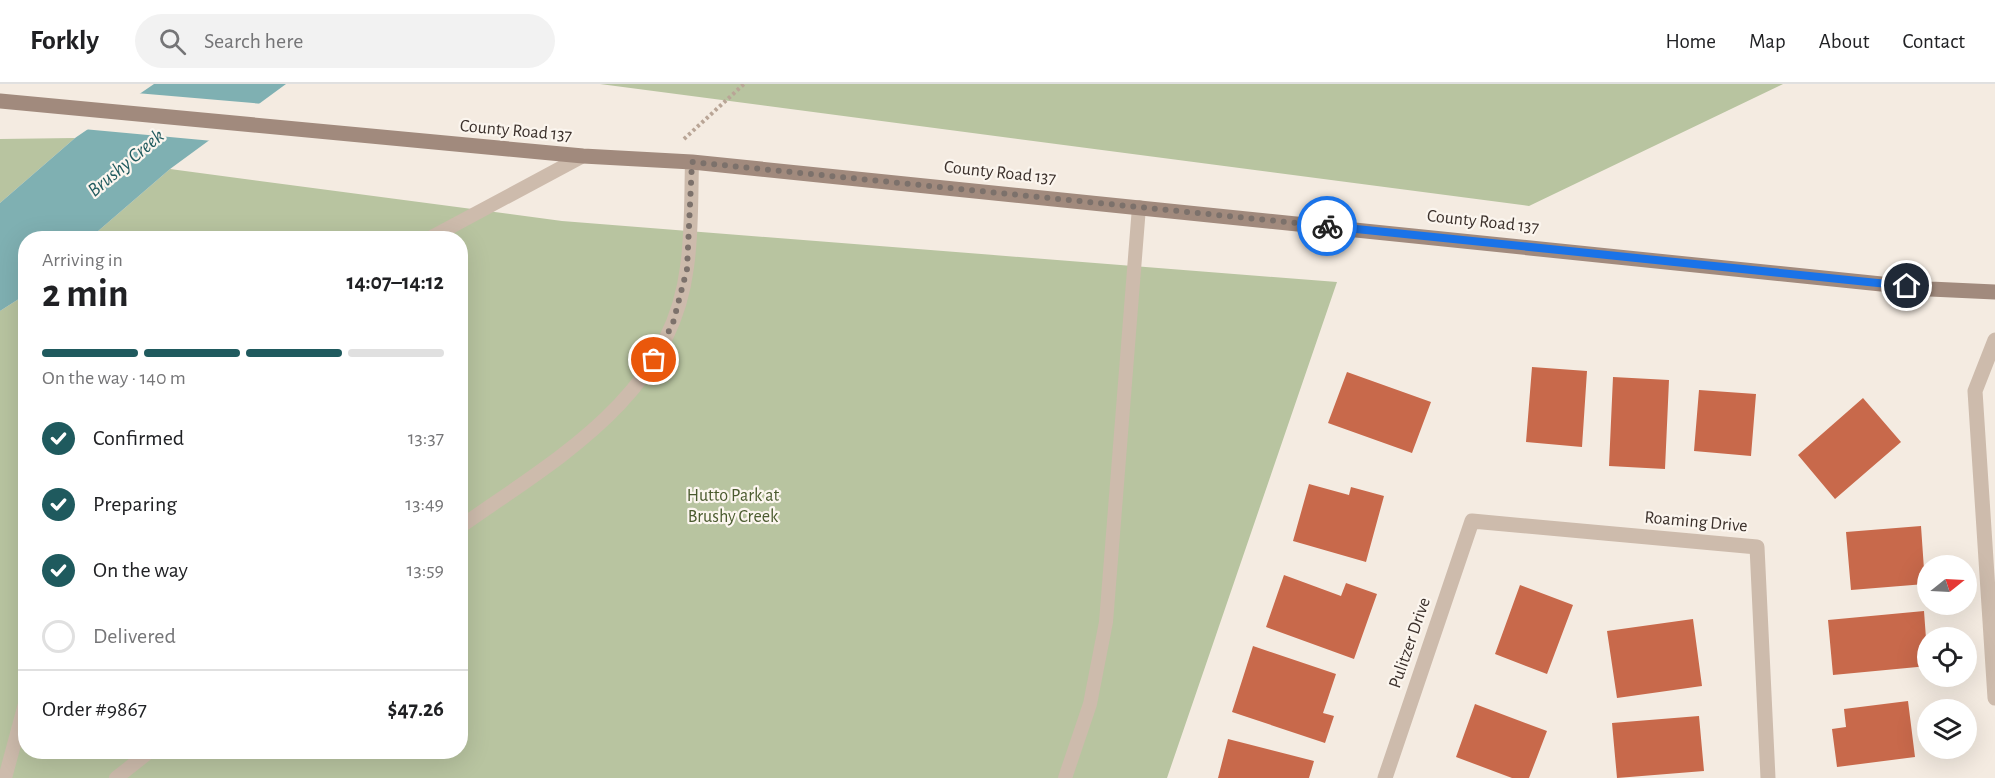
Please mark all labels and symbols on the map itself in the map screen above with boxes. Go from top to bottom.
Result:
street label: County Road 137 [459,117,573,145]
water label: Brushy Creek [84,125,168,201]
street label: County Road 137 [943,158,1057,188]
courier [1297,196,1357,256]
street label: County Road 137 [1426,207,1540,237]
pin [1881,260,1932,311]
pin [628,334,679,385]
park label: Hutto Park at Brushy Creek [687,487,779,526]
street label: Roaming Drive [1644,509,1748,535]
north arrow [1917,555,1977,615]
street label: Pulitzer Drive [1386,595,1434,691]

